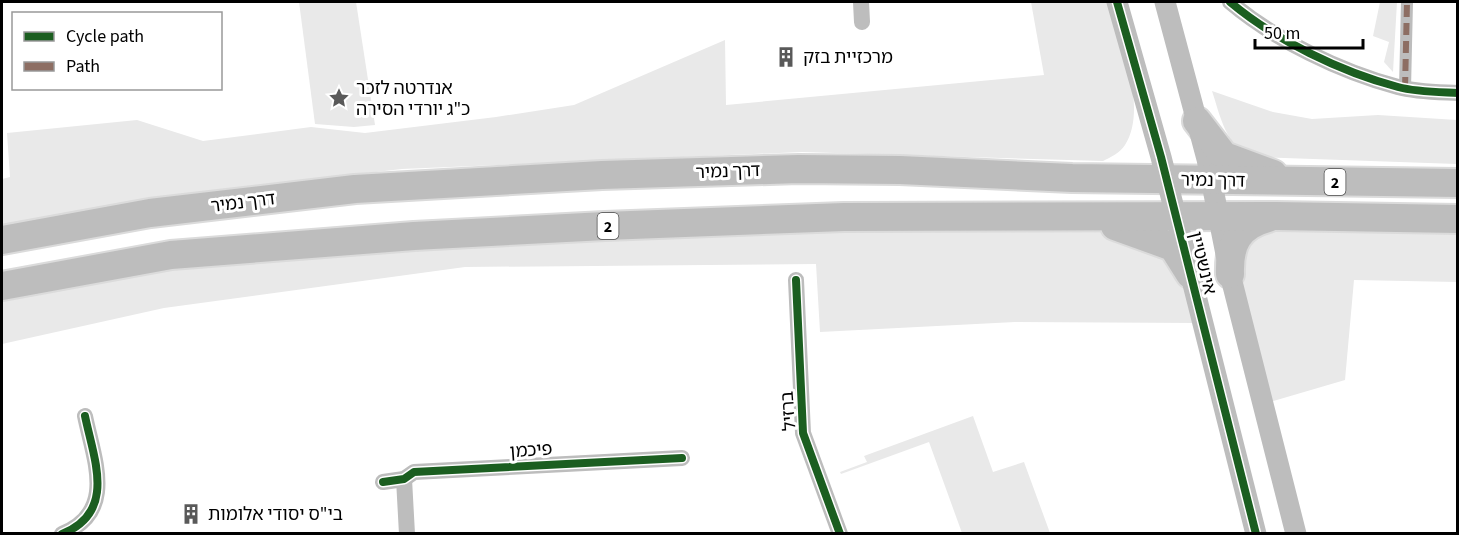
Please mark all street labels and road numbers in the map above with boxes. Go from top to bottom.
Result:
street label: דרך נמיר [695,158,761,185]
street label: דרך נמיר [1180,167,1246,194]
road number: 2 [1324,169,1346,195]
street label: דרך נמיר [209,186,277,219]
road number: 2 [598,213,618,239]
street label: אינשטיין [1183,229,1222,297]
street label: ברזיל [775,390,802,432]
street label: פיכמן [509,437,553,464]

